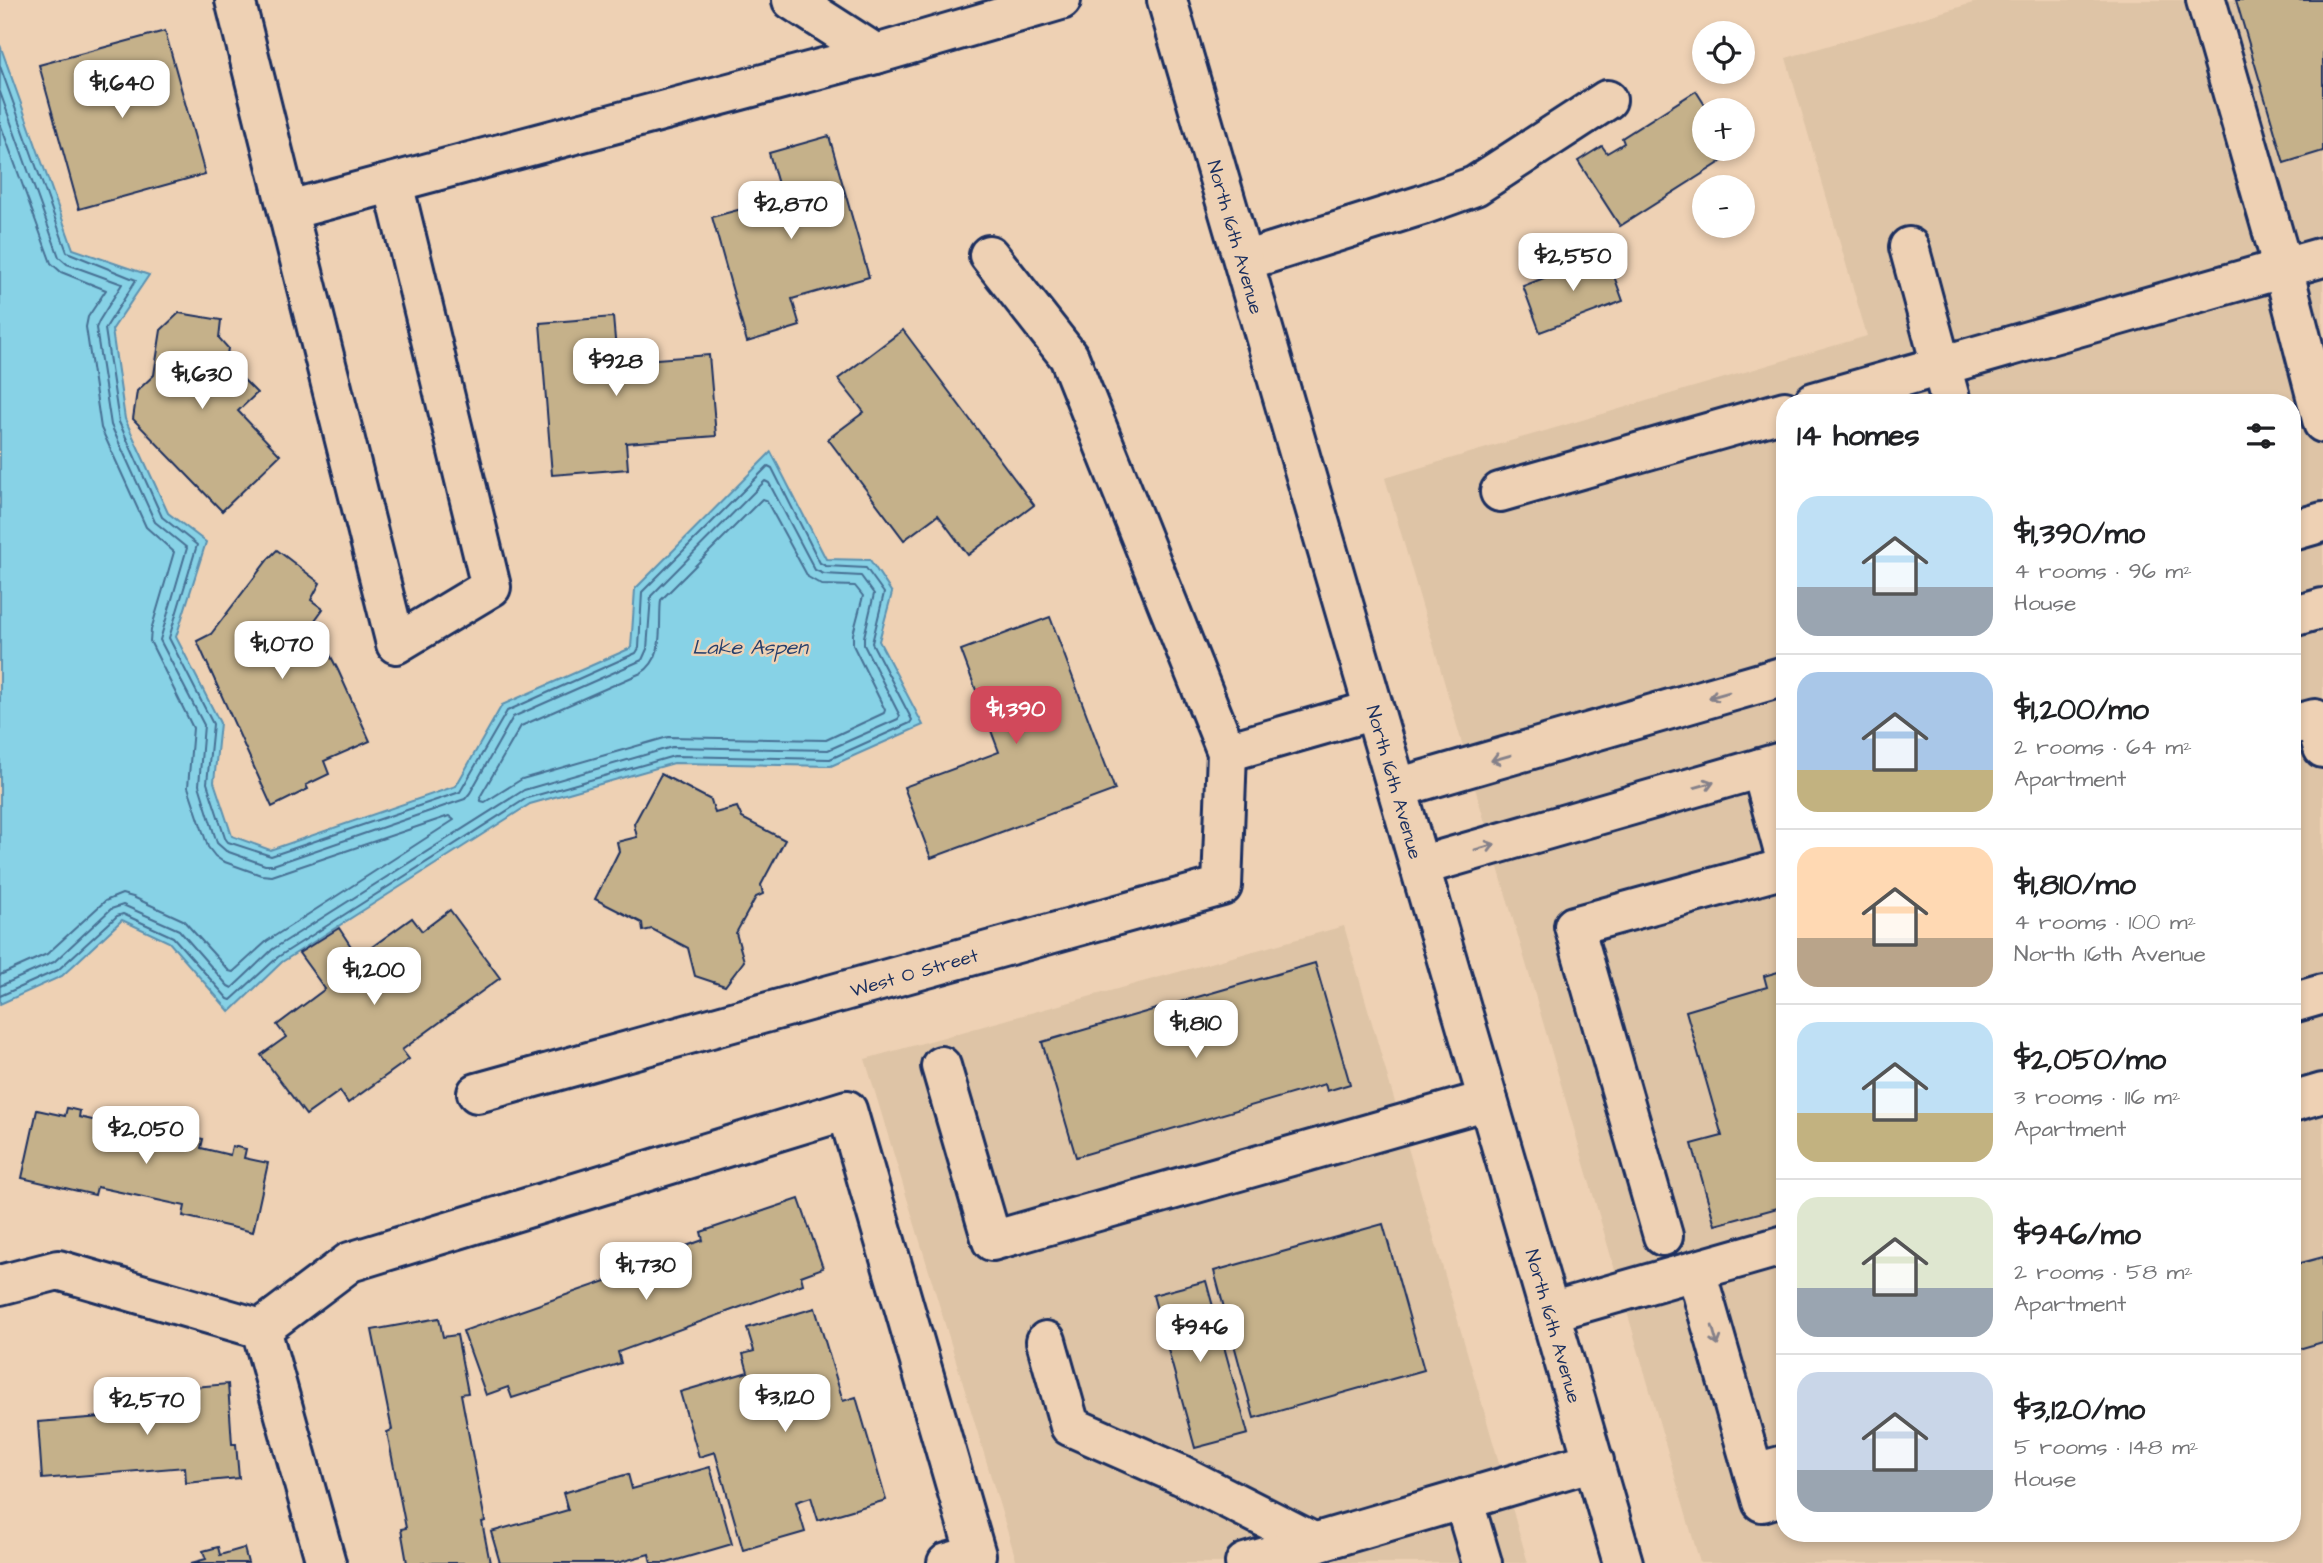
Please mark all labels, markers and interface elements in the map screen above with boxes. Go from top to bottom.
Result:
map controls [1692,21,1755,238]
button: locate [1692,21,1755,84]
pin: $1,640 [65,60,179,120]
text: $1,640 [90,67,154,99]
button: + [1692,98,1755,161]
street label: North 16th Avenue [1200,157,1269,317]
button: − [1692,175,1755,238]
pin: $2,870 [734,182,848,241]
text: $2,870 [754,188,828,220]
pin: $2,550 [1516,233,1630,293]
text: $2,550 [1534,240,1612,272]
pin: $928 [575,338,657,398]
text: $928 [589,345,643,377]
pin: $1,630 [145,352,259,411]
text: $1,630 [172,358,232,390]
text: 14 homes [1797,415,1920,457]
icon: filters [2242,417,2280,455]
text: $1,390/mo [2014,513,2145,555]
icon: home [1853,524,1937,608]
text: 4 rooms · 96 m² [2014,555,2192,587]
text: House [2014,587,2077,619]
pin: $1,070 [225,622,339,681]
text: $1,070 [250,628,314,660]
water label: Lake Aspen [692,633,809,662]
pin: $1,390 [959,686,1073,746]
one-way arrow [1709,689,1731,702]
text: $1,200/mo [2014,689,2149,731]
text: $1,390 [986,693,1046,725]
icon: home [1853,700,1937,784]
street label: North 16th Avenue [1359,702,1428,862]
text: 2 rooms · 64 m² [2014,731,2192,763]
one-way arrow [1490,752,1512,765]
text: Apartment [2014,763,2126,795]
one-way arrow [1693,777,1715,790]
one-way arrow [1474,840,1496,853]
text: $1,810/mo [2014,864,2136,906]
icon: home [1853,875,1937,959]
text: 4 rooms · 100 m² [2014,906,2196,938]
text: North 16th Avenue [2014,938,2206,970]
street label: West O Street [847,942,982,1005]
pin: $1,200 [317,948,431,1007]
text: $1,200 [343,954,405,986]
pin: $1,810 [1139,1000,1253,1060]
text: $1,810 [1170,1007,1222,1039]
text: $2,050/mo [2014,1039,2166,1081]
icon: home [1853,1050,1937,1134]
text: 3 rooms · 116 m² [2014,1081,2181,1113]
pin: $2,050 [89,1106,203,1166]
text: $2,050 [108,1113,184,1145]
text: Apartment [2014,1113,2126,1145]
text: $946/mo [2014,1214,2141,1256]
icon: home [1853,1225,1937,1309]
pin: $1,730 [589,1242,703,1302]
street label: North 16th Avenue [1518,1246,1587,1406]
text: $1,730 [616,1249,676,1281]
text: 2 rooms · 58 m² [2014,1256,2193,1288]
text: Apartment [2014,1288,2126,1320]
pin: $946 [1159,1304,1241,1364]
text: $946 [1172,1311,1228,1343]
one-way arrow [1709,1325,1722,1347]
pin: $3,120 [728,1374,842,1434]
pin: $2,570 [90,1378,204,1437]
text: $3,120 [755,1381,815,1413]
text: $2,570 [110,1384,185,1416]
text: $3,120/mo [2014,1389,2145,1431]
icon: home [1853,1400,1937,1484]
text: 5 rooms · 148 m² [2014,1431,2198,1463]
text: House [2014,1463,2077,1495]

